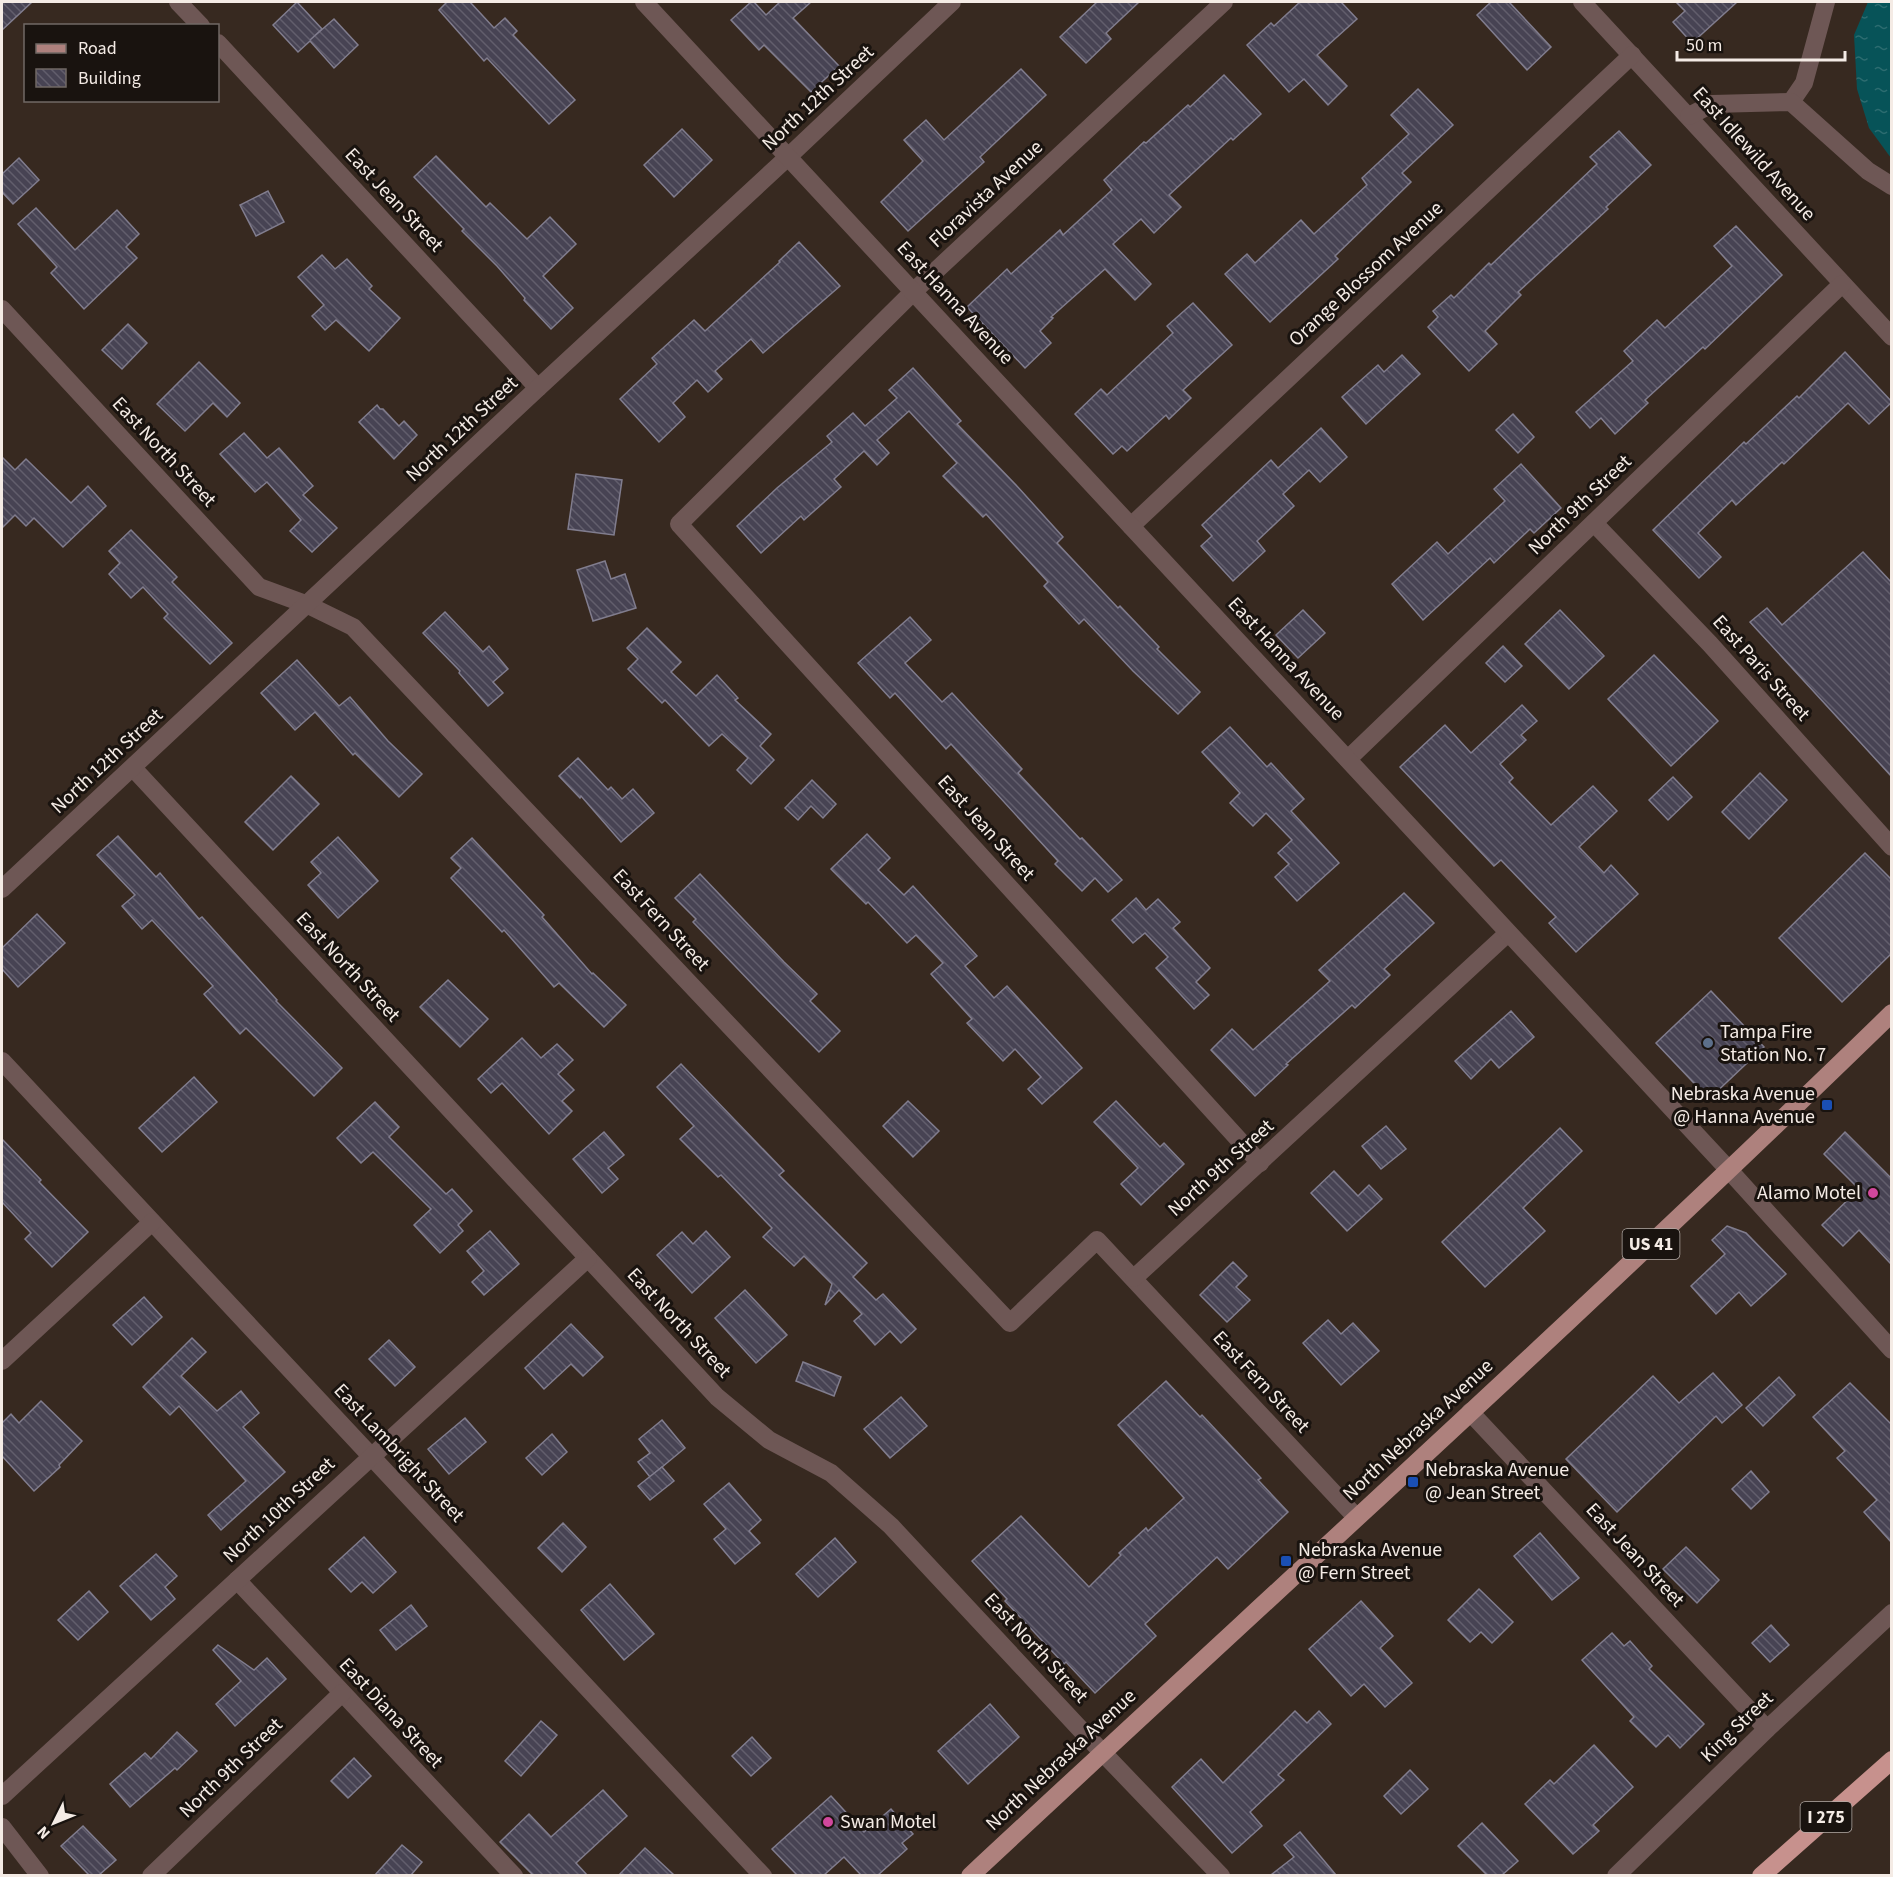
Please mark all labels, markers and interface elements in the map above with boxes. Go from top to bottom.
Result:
legend [24,24,219,102]
scale bar [1677,24,1845,62]
text: 50 m [1686,33,1722,58]
text: Road [78,36,117,61]
street label: North 12th Street [756,39,880,157]
text: Building [78,66,141,91]
street label: East Idlewild Avenue [1686,81,1822,227]
street label: Floravista Avenue [923,134,1049,254]
street label: East Jean Street [338,142,450,259]
street label: Orange Blossom Avenue [1283,195,1449,353]
street label: East Hanna Avenue [890,235,1020,371]
street label: North 12th Street [400,370,524,488]
street label: East North Street [105,391,223,514]
street label: North 9th Street [1522,448,1638,562]
street label: East Hanna Avenue [1221,591,1351,727]
street label: East Paris Street [1706,609,1816,727]
street label: North 12th Street [45,702,169,820]
street label: East Jean Street [931,769,1041,887]
street label: East Fern Street [606,863,716,978]
street label: East North Street [289,906,407,1029]
place label: Tampa Fire Station No. 7 [1720,1018,1826,1069]
marker: Tampa Fire Station No. 7 [1701,1036,1715,1050]
place label: Nebraska Avenue @ Hanna Avenue [1671,1080,1815,1131]
marker: Nebraska Avenue @ Hanna Avenue [1820,1098,1834,1112]
street label: North 9th Street [1162,1113,1280,1223]
place label: Alamo Motel [1757,1179,1861,1207]
marker: Alamo Motel [1866,1186,1880,1200]
road number: US 41 [1622,1229,1680,1259]
street label: East North Street [620,1262,738,1385]
street label: East Fern Street [1206,1325,1316,1440]
street label: North Nebraska Avenue [1337,1353,1500,1507]
street label: East Lambright Street [327,1377,471,1529]
street label: North 10th Street [217,1451,341,1569]
place label: Nebraska Avenue @ Jean Street [1425,1456,1569,1507]
marker: Nebraska Avenue @ Jean Street [1406,1475,1420,1489]
street label: East Jean Street [1579,1497,1691,1614]
place label: Nebraska Avenue @ Fern Street [1298,1536,1442,1587]
marker: Nebraska Avenue @ Fern Street [1279,1554,1293,1568]
street label: East North Street [977,1587,1095,1710]
street label: East Diana Street [332,1652,450,1775]
street label: North Nebraska Avenue [980,1683,1143,1837]
street label: King Street [1694,1685,1780,1769]
street label: North 9th Street [173,1711,289,1825]
north arrow [24,1793,84,1853]
road number: I 275 [1800,1802,1852,1832]
place label: Swan Motel [840,1808,936,1836]
marker: Swan Motel [821,1815,835,1829]
text: N [32,1821,55,1844]

